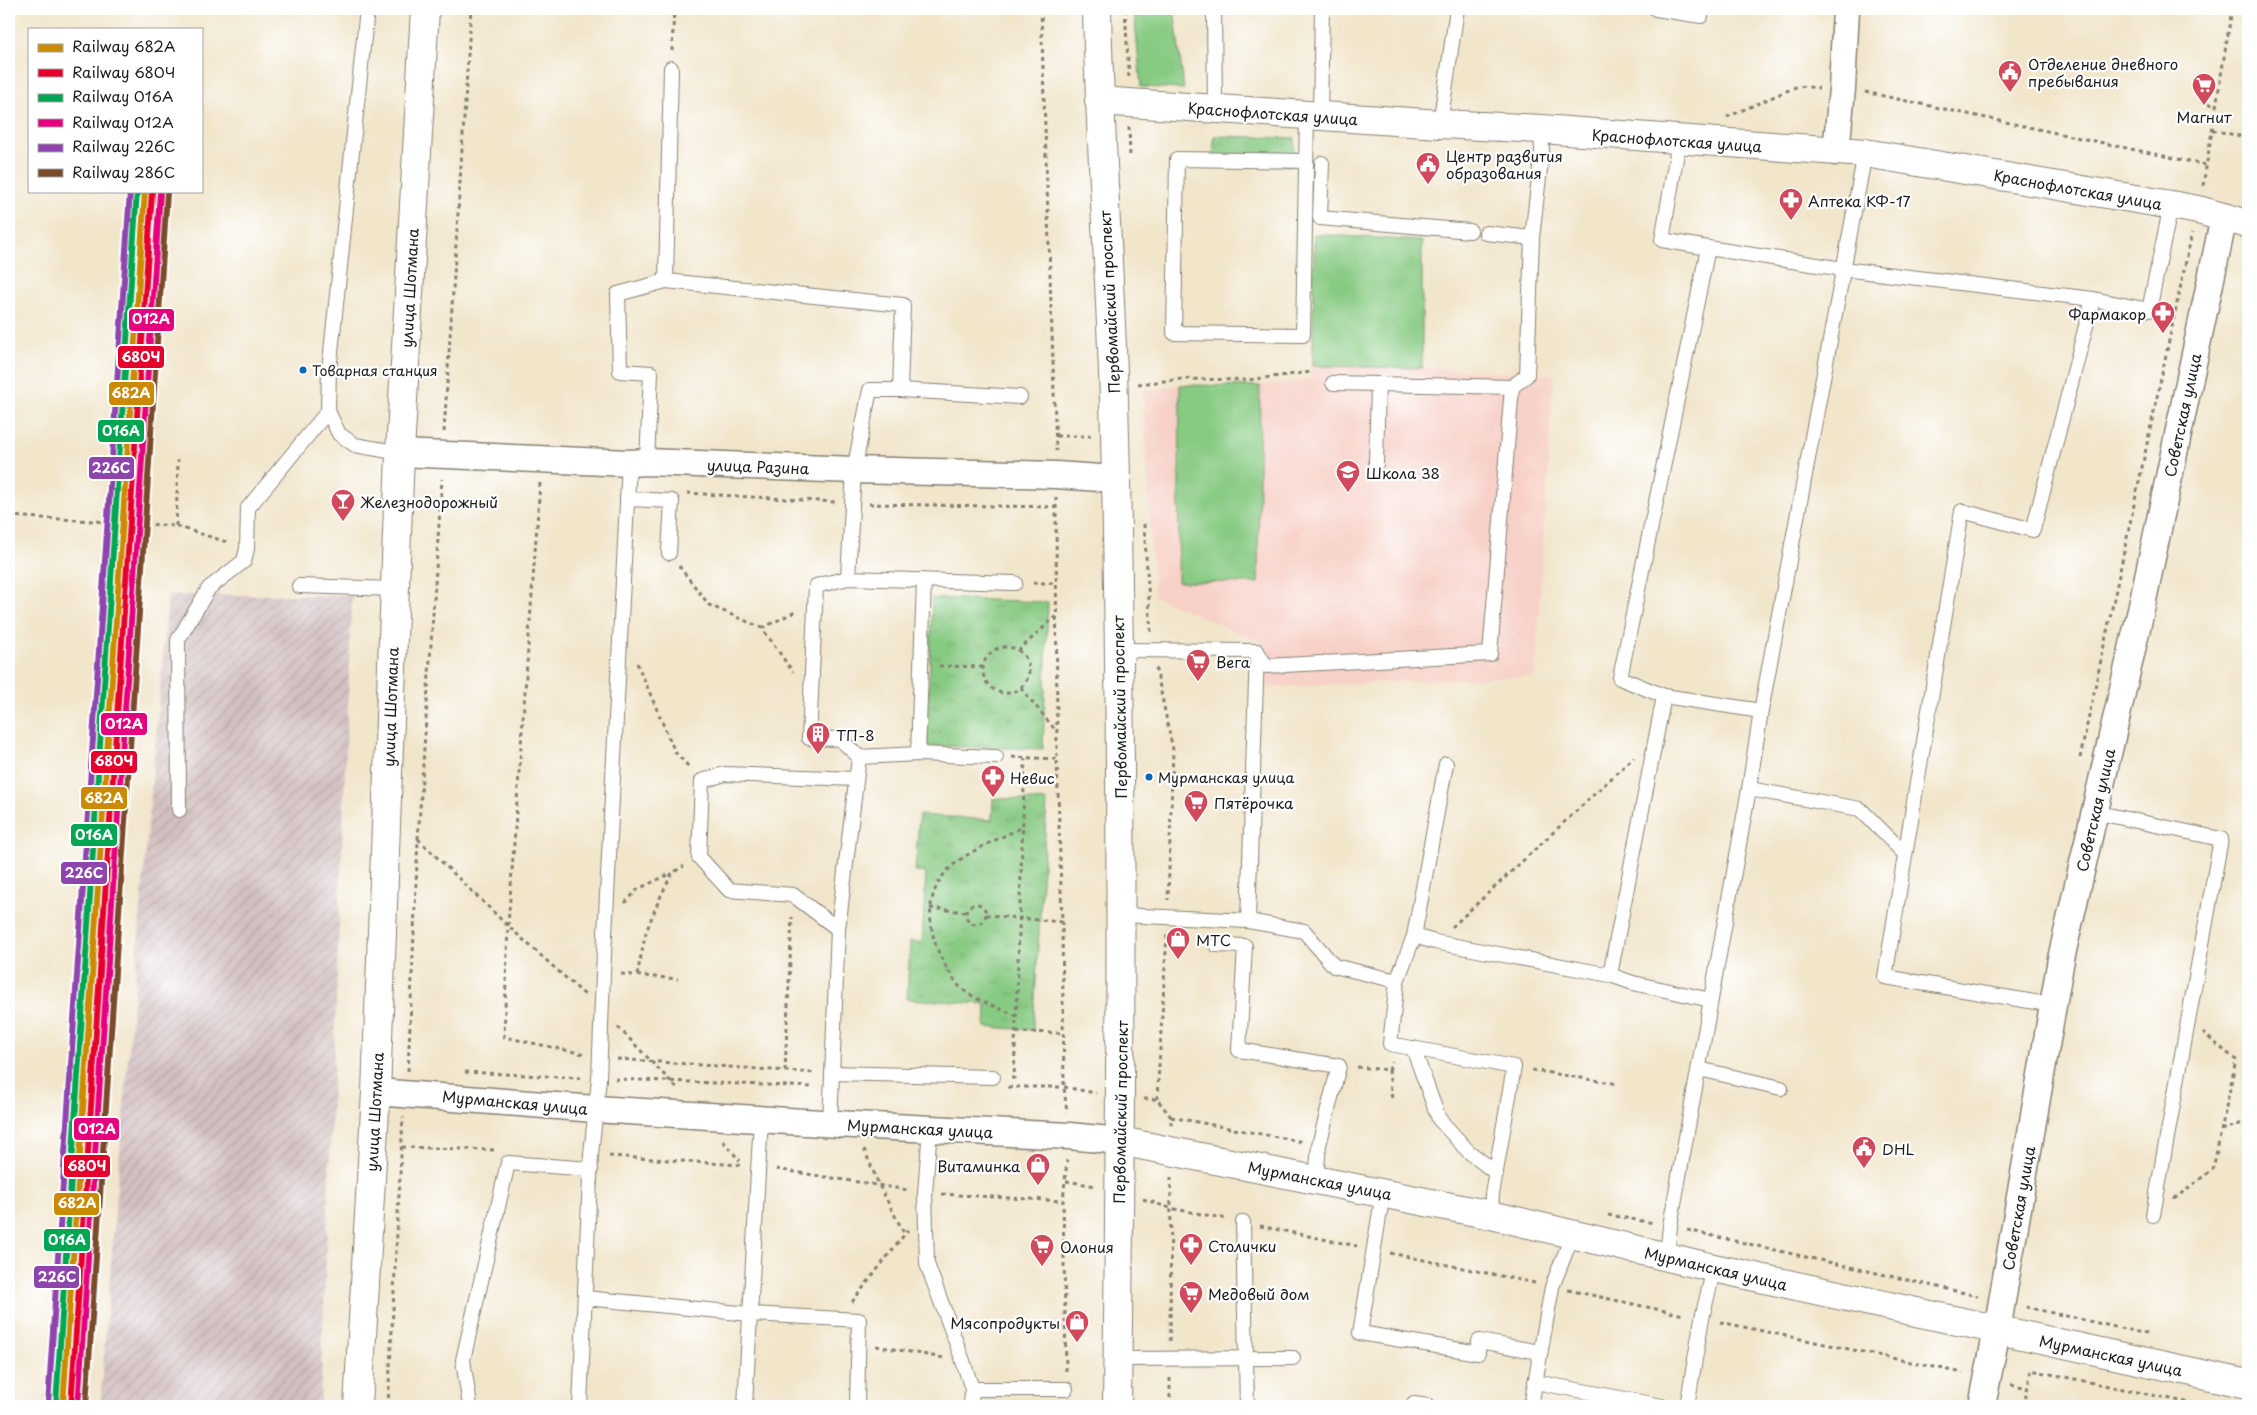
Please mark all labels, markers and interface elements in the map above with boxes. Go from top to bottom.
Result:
legend [28,28,202,192]
text: Railway 682А [72,34,175,57]
place label: Отделение дневного пребывания [2028,52,2178,92]
public building icon: Отделение дневного пребывания [1997,59,2023,93]
text: Railway 680Ч [72,60,175,83]
supermarket icon: Магнит [2191,72,2217,106]
text: Railway 016А [72,84,174,107]
street label: Краснофлотская улица [1187,96,1359,130]
place label: Магнит [2177,105,2232,128]
text: Railway 012А [72,110,174,133]
street label: Краснофлотская улица [1591,123,1763,157]
text: Railway 226С [72,134,175,157]
place label: Центр развития образования [1446,144,1563,184]
public building icon: Центр развития образования [1415,151,1441,185]
text: Railway 286С [72,160,175,183]
street label: Краснофлотская улица [1992,163,2164,215]
pharmacy icon: Аптека КФ-17 [1778,187,1804,221]
place label: Аптека КФ-17 [1808,189,1911,212]
street label: Первомайский проспект [1093,209,1125,394]
street label: улица Шотмана [394,227,424,348]
pharmacy icon: Фармакор [2150,300,2176,334]
place label: Фармакор [2068,302,2146,325]
line badge: 012А [128,308,175,332]
text: 012А [132,308,170,329]
line badge: 680Ч [117,345,165,369]
text: 680Ч [121,346,161,367]
street label: Советская улица [2158,350,2206,479]
place label: Товарная станция [312,360,438,381]
marker: Товарная станция [298,365,308,375]
line badge: 682А [108,381,155,406]
text: 682А [111,382,151,403]
line badge: 016А [97,419,145,443]
text: 016А [102,420,140,441]
street label: улица Разина [706,453,810,479]
line badge: 226С [88,456,135,480]
text: 226С [92,457,130,478]
school or university icon: Школа 38 [1335,459,1361,493]
place label: Школа 38 [1366,461,1440,484]
bar icon: Железнодорожный [330,488,356,522]
place label: Железнодорожный [360,490,498,513]
street label: Первомайский проспект [1106,615,1132,799]
street label: улица Шотмана [376,646,404,767]
supermarket icon: Вега [1185,648,1211,682]
place label: Вега [1216,650,1251,673]
line badge: 012А [100,712,148,736]
text: 012А [105,713,143,734]
building icon: ТП-8 [805,721,831,755]
place label: ТП-8 [836,723,875,746]
street label: Советская улица [2070,746,2120,874]
line badge: 680Ч [90,750,138,774]
text: 680Ч [94,750,134,771]
pharmacy icon: Невис [980,764,1006,798]
place label: Невис [1010,766,1055,789]
place label: Мурманская улица [1158,767,1295,788]
marker: Мурманская улица [1144,772,1154,782]
line badge: 682А [80,786,128,810]
text: 682А [84,787,124,808]
supermarket icon: Пятёрочка [1183,789,1209,823]
place label: Пятёрочка [1214,791,1294,814]
line badge: 016А [70,823,118,847]
text: 016А [75,824,113,845]
line badge: 226С [60,861,108,885]
text: 226С [65,862,103,883]
shop icon: МТС [1165,926,1191,960]
place label: МТС [1196,928,1231,951]
street label: Первомайский проспект [1107,1020,1133,1204]
street label: улица Шотмана [359,1051,389,1172]
street label: Мурманская улица [441,1084,589,1120]
street label: Мурманская улица [846,1113,994,1143]
line badge: 012А [73,1117,120,1141]
text: 012А [78,1118,116,1139]
public building icon: DHL [1851,1135,1877,1169]
place label: DHL [1882,1137,1915,1160]
street label: Советская улица [1996,1143,2040,1272]
shop icon: Витаминка [1025,1152,1051,1186]
line badge: 680Ч [63,1154,111,1178]
place label: Витаминка [937,1154,1020,1177]
text: 680Ч [67,1155,107,1176]
street label: Мурманская улица [1246,1155,1394,1205]
line badge: 682А [53,1192,100,1216]
text: 682А [57,1192,97,1213]
line badge: 016А [43,1228,91,1252]
text: 016А [48,1229,86,1250]
pharmacy icon: Столички [1178,1232,1204,1266]
supermarket icon: Олония [1029,1233,1055,1267]
place label: Столички [1208,1234,1277,1257]
place label: Олония [1060,1235,1114,1258]
street label: Мурманская улица [1642,1240,1790,1296]
line badge: 226С [33,1265,80,1289]
text: 226С [38,1266,76,1287]
supermarket icon: Медовый дом [1178,1280,1204,1314]
place label: Медовый дом [1208,1282,1310,1305]
shop icon: Мясопродукты [1064,1309,1090,1343]
place label: Мясопродукты [950,1311,1060,1334]
street label: Мурманская улица [2037,1329,2185,1382]

